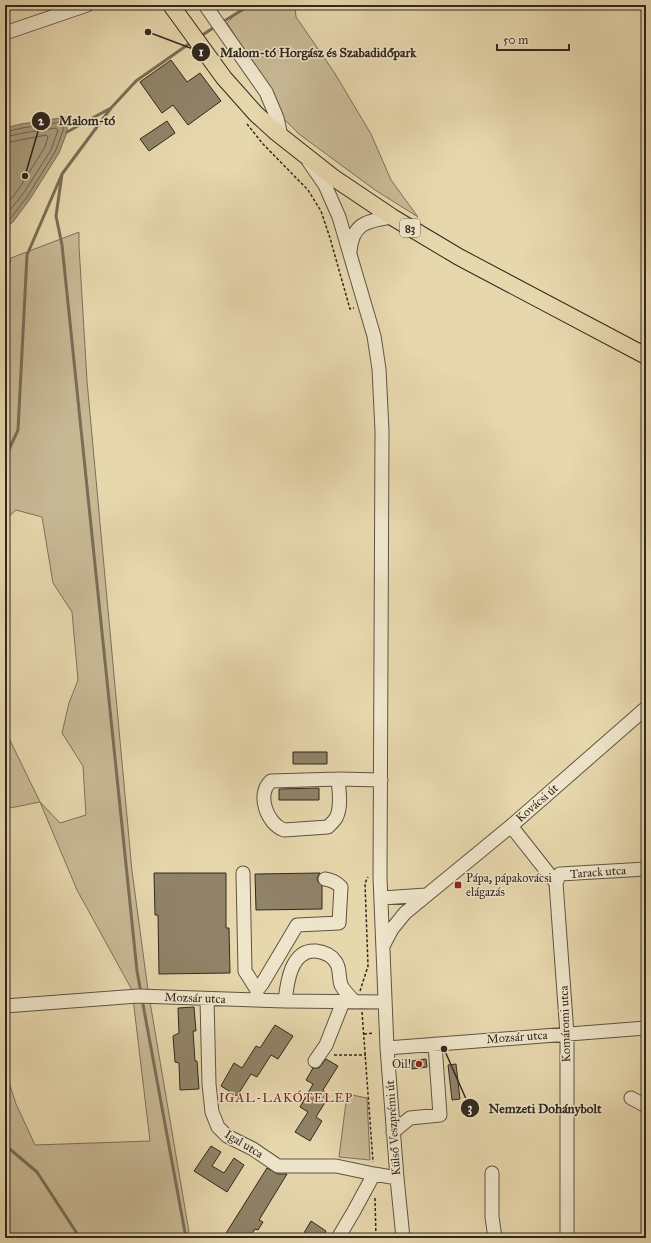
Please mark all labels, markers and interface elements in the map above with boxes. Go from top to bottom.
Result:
scale bar [497,26,569,52]
text: 50 m [503,33,528,47]
callout: Malom-tó Horgász és Szabadidőpark [191,40,424,65]
text: 1 [199,45,204,59]
text: Malom-tó Horgász és Szabadidőpark [220,45,417,61]
callout: Malom-tó [31,108,123,133]
text: Malom-tó [59,113,116,129]
text: 2 [38,114,45,128]
road number: 83 [400,219,420,237]
street label: Kovácsi út [513,780,561,825]
street label: Tarack utca [570,863,627,881]
place label: Pápa, pápakovácsi elágazás [466,871,553,900]
marker: Pápa, pápakovácsi elágazás [453,880,463,890]
street label: Komáromi utca [557,984,573,1063]
street label: Mozsár utca [164,990,227,1006]
street label: Mozsár utca [486,1028,549,1046]
place label: Oil! [392,1057,411,1071]
marker: Oil! [414,1059,424,1069]
street label: Külső Veszprémi út [383,1079,403,1176]
district label: IGAL-LAKÓTELEP [219,1089,353,1106]
callout: Nemzeti Dohánybolt [460,1096,609,1121]
text: 3 [468,1101,473,1116]
text: Nemzeti Dohánybolt [489,1101,602,1117]
street label: Igal utca [222,1127,267,1162]

